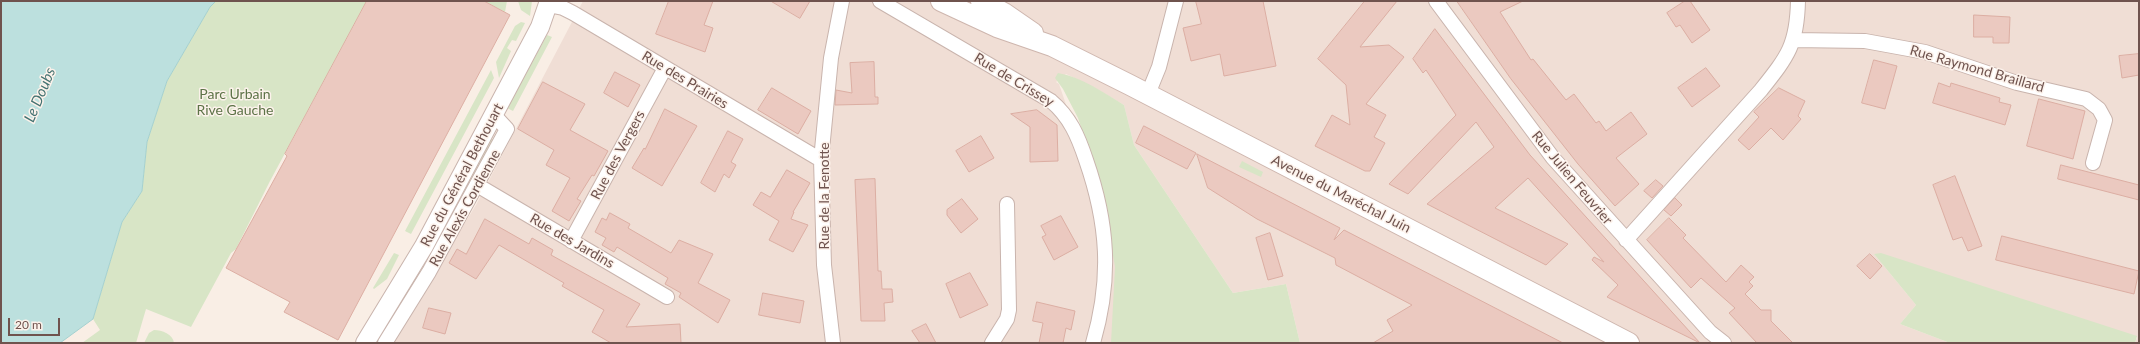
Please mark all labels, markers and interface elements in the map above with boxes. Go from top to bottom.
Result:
street label: Rue Raymond Braillard [1908,42,2046,96]
street label: Rue des Prairies [639,48,731,112]
street label: Rue de Crissey [971,50,1057,110]
water label: Le Doubs [20,65,60,125]
park label: Parc Urbain Rive Gauche [197,86,273,118]
street label: Rue du Général Bethouart [417,100,507,250]
street label: Rue des Vergers [587,108,649,202]
street label: Rue Julien Feuvrier [1528,128,1616,228]
street label: Rue de la Fenotte [816,142,832,250]
street label: Rue Alexis Cordienne [426,147,504,269]
street label: Avenue du Maréchal Juin [1269,152,1413,236]
street label: Rue des Jardins [527,210,617,272]
scale bar [10,310,62,336]
text: 20 m [15,317,42,332]

